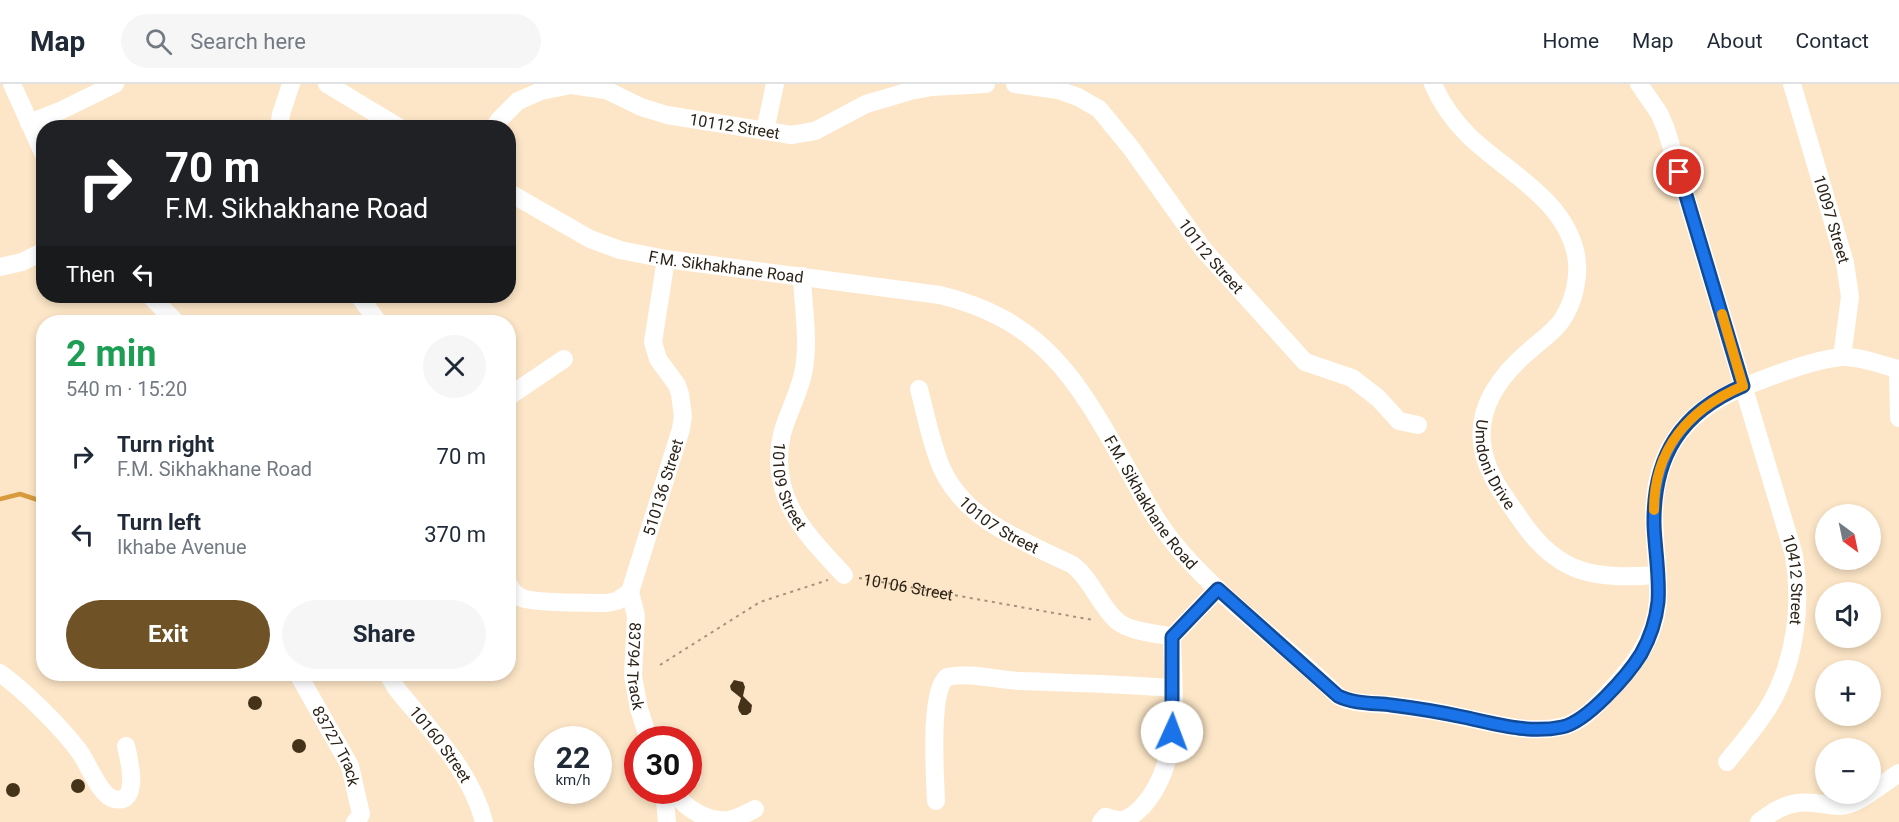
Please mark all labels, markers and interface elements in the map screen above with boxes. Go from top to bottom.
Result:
search box [121,14,541,68]
text: Map [30,25,85,58]
icon: search [142,25,175,58]
text: Search here [190,29,306,54]
text: Home [1543,29,1599,53]
text: Map [1632,29,1674,53]
text: About [1707,29,1763,53]
text: Contact [1796,29,1869,53]
street label: 10112 Street [688,109,781,143]
text: 70 m [165,143,260,192]
icon: right [66,144,144,222]
pin [1653,146,1704,197]
icon: arrive [1662,155,1695,188]
street label: 10097 Street [1810,173,1854,266]
text: F.M. Sikhakhane Road [165,193,428,225]
street label: 10112 Street [1175,215,1248,297]
street label: F.M. Sikhakhane Road [647,246,805,286]
icon: left [127,258,160,291]
text: Then [66,262,115,287]
text: 2 min [66,333,157,375]
button: close [423,335,486,398]
text: 540 m · 15:20 [66,377,187,401]
street label: Umdoni Drive [1472,418,1520,513]
text: Turn right [117,432,214,457]
street label: F.M. Sikhakhane Road [1101,432,1202,573]
street label: 510136 Street [639,437,687,538]
icon: right [66,440,99,473]
street label: 10109 Street [769,441,811,533]
text: 70 m [437,444,486,469]
text: F.M. Sikhakhane Road [117,457,312,481]
street label: 10107 Street [955,492,1042,557]
north arrow [1815,504,1881,570]
map controls [1815,504,1881,804]
text: Turn left [117,510,201,535]
icon: left [66,518,99,551]
text: 370 m [424,522,486,547]
street label: 10412 Street [1779,532,1807,626]
text: Ikhabe Avenue [117,535,247,559]
street label: 10106 Street [862,569,955,604]
button: sound [1815,582,1881,648]
button: Exit [66,600,270,669]
button: Share [282,600,486,669]
street label: 83794 Track [623,622,649,712]
button: + [1815,660,1881,726]
position arrow [1140,700,1204,764]
street label: 83727 Track [308,702,364,789]
street label: 10160 Street [405,702,476,786]
speed limit sign: 30 [624,726,702,804]
button: − [1815,738,1881,804]
text: 22 [556,740,590,775]
text: km/h [555,771,591,789]

